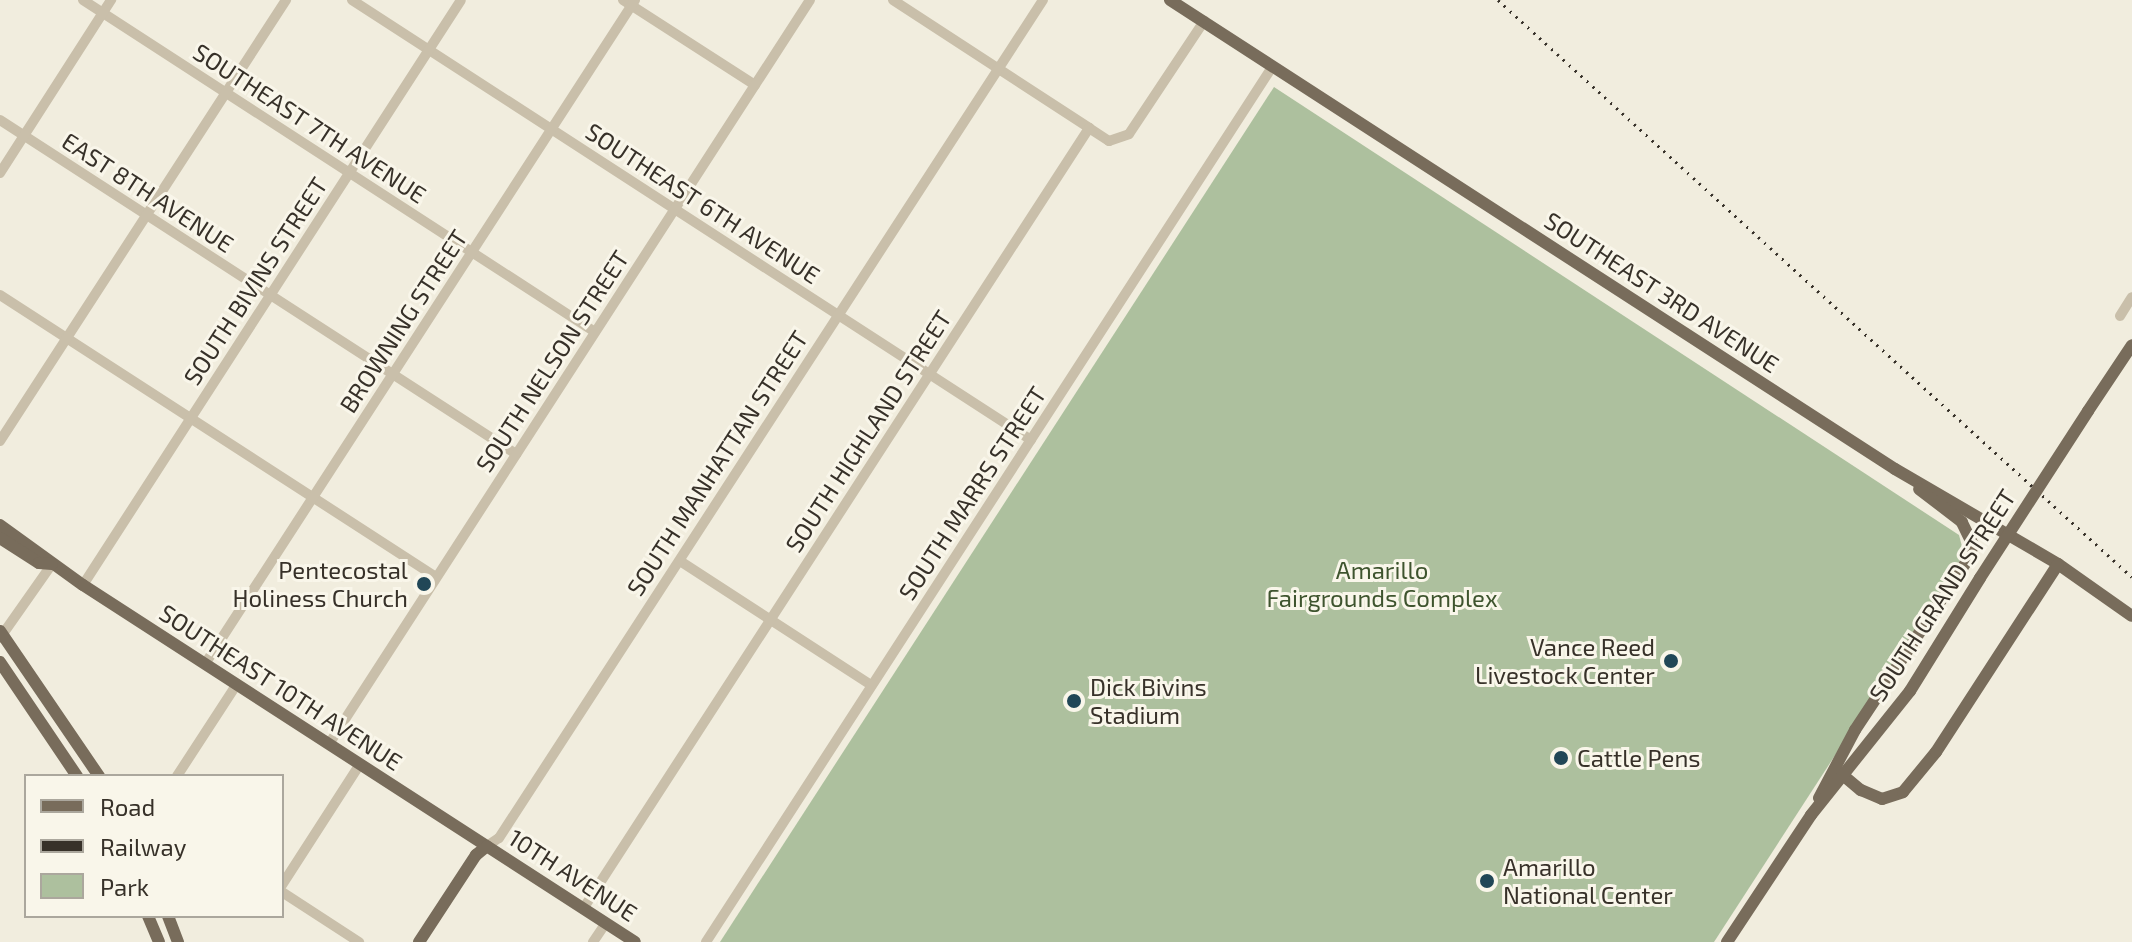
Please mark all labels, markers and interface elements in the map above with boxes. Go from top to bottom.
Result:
street label: SOUTHEAST 7TH AVENUE [188,37,432,209]
street label: SOUTHEAST 6TH AVENUE [580,116,826,290]
street label: EAST 8TH AVENUE [56,126,240,258]
street label: SOUTH BIVINS STREET [177,172,333,390]
street label: SOUTHEAST 3RD AVENUE [1539,205,1785,379]
street label: BROWNING STREET [333,224,473,418]
street label: SOUTH NELSON STREET [470,245,634,477]
street label: SOUTH HIGHLAND STREET [779,305,957,557]
street label: SOUTH MANHATTAN STREET [621,325,813,601]
street label: SOUTH MARRS STREET [892,381,1052,605]
street label: SOUTH GRAND STREET [1863,484,2021,706]
place label: Pentecostal Holiness Church [232,556,408,612]
park label: Amarillo Fairgrounds Complex [1266,556,1498,612]
marker: Pentecostal Holiness Church [415,575,433,593]
street label: SOUTHEAST 10TH AVENUE [154,597,408,777]
place label: Vance Reed Livestock Center [1475,633,1655,689]
marker: Vance Reed Livestock Center [1662,652,1680,670]
place label: Dick Bivins Stadium [1090,673,1207,729]
marker: Dick Bivins Stadium [1065,692,1083,710]
place label: Cattle Pens [1577,744,1701,772]
marker: Cattle Pens [1552,749,1570,767]
legend [24,774,284,918]
text: Road [100,792,155,821]
street label: 10TH AVENUE [503,823,643,927]
text: Railway [100,832,186,861]
place label: Amarillo National Center [1503,853,1674,909]
text: Park [100,872,149,901]
marker: Amarillo National Center [1478,872,1496,890]

